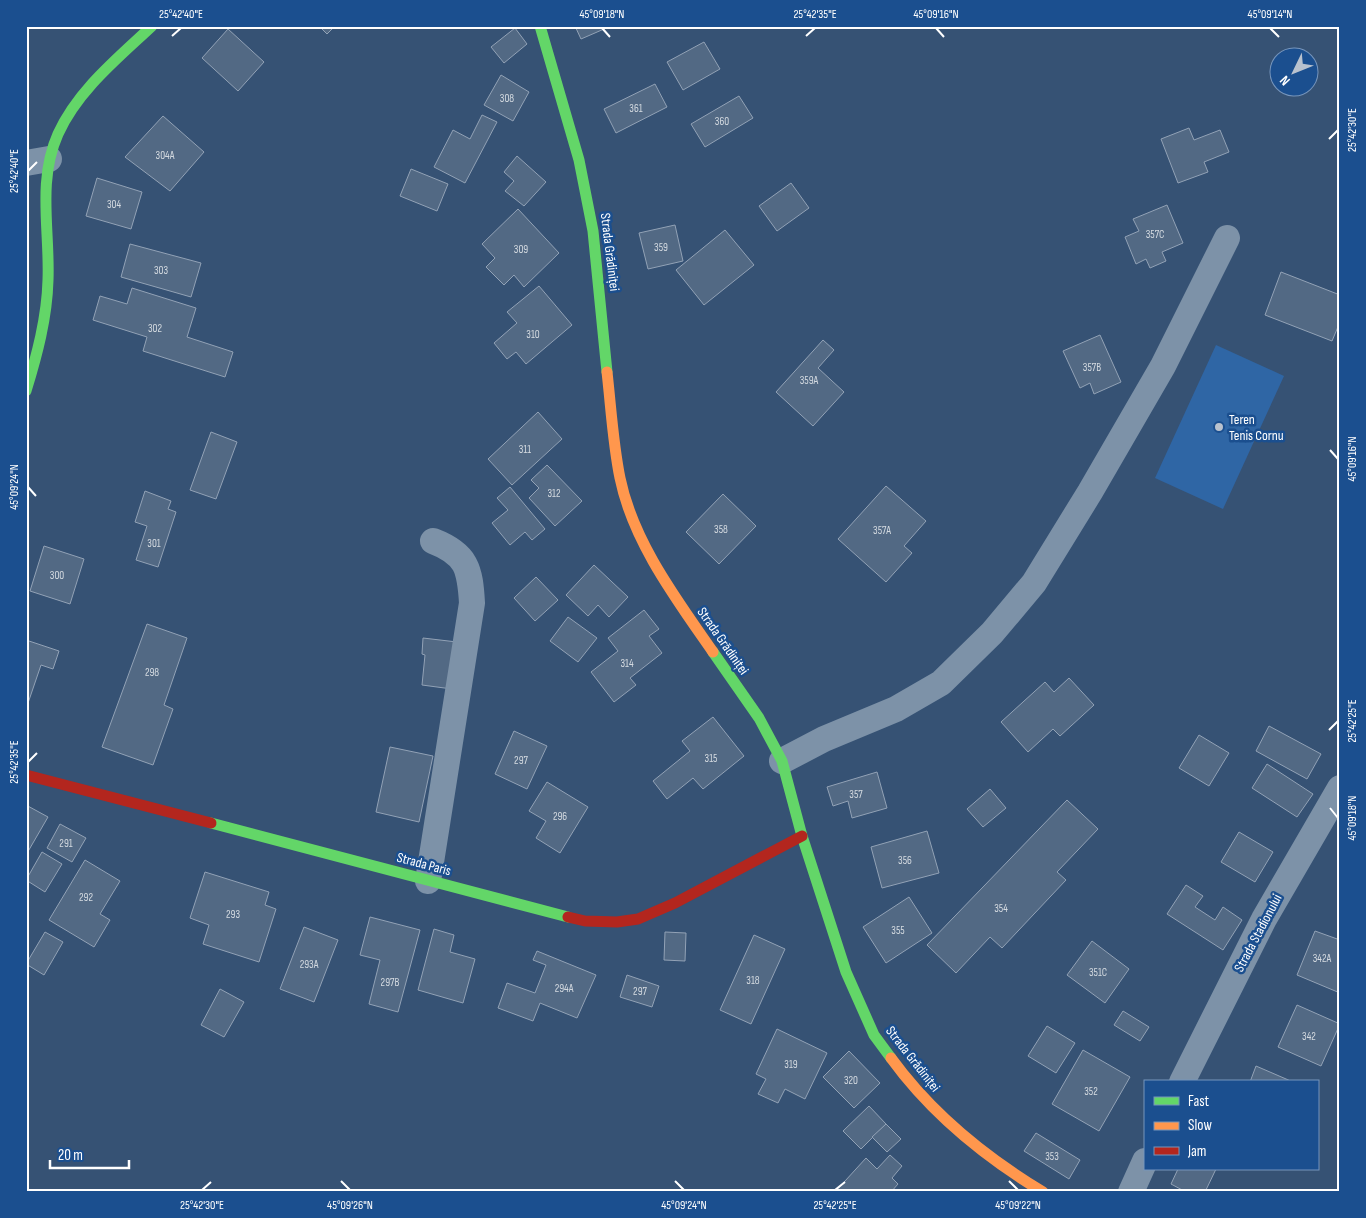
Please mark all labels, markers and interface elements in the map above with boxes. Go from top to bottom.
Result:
text: 25°42'40"E [159,7,203,22]
text: 45°09'18"N [580,7,625,22]
text: 25°42'35"E [793,7,837,22]
text: 45°09'16"N [913,7,959,22]
text: 45°09'14"N [1248,7,1292,22]
north arrow [1268,48,1318,98]
text: N [1276,72,1294,89]
house number: 308 [500,92,514,105]
house number: 361 [629,102,643,115]
text: 25°42'30"E [1345,108,1360,152]
house number: 360 [715,115,729,128]
text: 25°42'40"E [7,149,22,193]
house number: 304A [156,149,175,162]
house number: 304 [107,198,121,211]
street label: Strada Grădiniței [597,212,623,292]
house number: 357C [1146,228,1164,241]
house number: 359 [654,241,668,254]
house number: 309 [514,243,528,256]
house number: 303 [154,264,168,277]
house number: 302 [148,322,162,335]
house number: 310 [526,328,540,341]
house number: 357B [1083,361,1101,374]
house number: 359A [800,374,819,387]
place label: Teren Tenis Cornu [1229,411,1284,444]
marker: Teren Tenis Cornu [1213,421,1225,433]
text: 45°09'16"N [1345,436,1360,482]
house number: 311 [519,443,531,456]
text: 45°09'24"N [7,464,22,510]
house number: 312 [547,487,561,500]
house number: 358 [714,523,728,536]
house number: 357A [873,524,891,537]
house number: 301 [147,537,161,550]
house number: 300 [50,569,64,582]
street label: Strada Grădiniței [694,604,752,678]
house number: 314 [620,657,634,670]
house number: 298 [145,666,159,679]
text: 25°42'25"E [1345,699,1360,743]
text: 25°42'35"E [7,740,22,784]
house number: 315 [705,752,717,765]
house number: 297 [514,754,528,767]
house number: 357 [849,788,863,801]
text: 45°09'18"N [1345,796,1360,841]
house number: 296 [553,810,567,823]
house number: 291 [59,837,73,850]
street label: Strada Paris [395,849,453,879]
house number: 356 [898,854,912,867]
house number: 292 [79,891,93,904]
street label: Strada Stadionului [1230,891,1286,975]
house number: 354 [994,902,1008,915]
house number: 293 [226,908,240,921]
house number: 355 [891,924,905,937]
house number: 342A [1313,952,1332,965]
house number: 293A [300,958,319,971]
house number: 351C [1089,966,1107,979]
house number: 318 [746,974,760,987]
house number: 297B [381,976,399,989]
house number: 294A [555,982,574,995]
house number: 297 [633,985,647,998]
street label: Strada Grădiniței [882,1023,944,1095]
house number: 342 [1302,1030,1316,1043]
house number: 319 [784,1058,798,1071]
house number: 320 [844,1074,858,1087]
legend [1144,1080,1318,1170]
house number: 352 [1084,1085,1098,1098]
text: Fast [1188,1092,1210,1111]
text: Slow [1188,1116,1212,1135]
scale bar [50,1138,129,1170]
text: Jam [1187,1142,1206,1161]
text: 20 m [58,1146,83,1165]
house number: 353 [1045,1150,1059,1163]
text: 25°42'30"E [180,1198,224,1213]
text: 45°09'26"N [327,1198,373,1213]
text: 45°09'24"N [661,1198,707,1213]
text: 25°42'25"E [813,1198,857,1213]
text: 45°09'22"N [995,1198,1041,1213]

